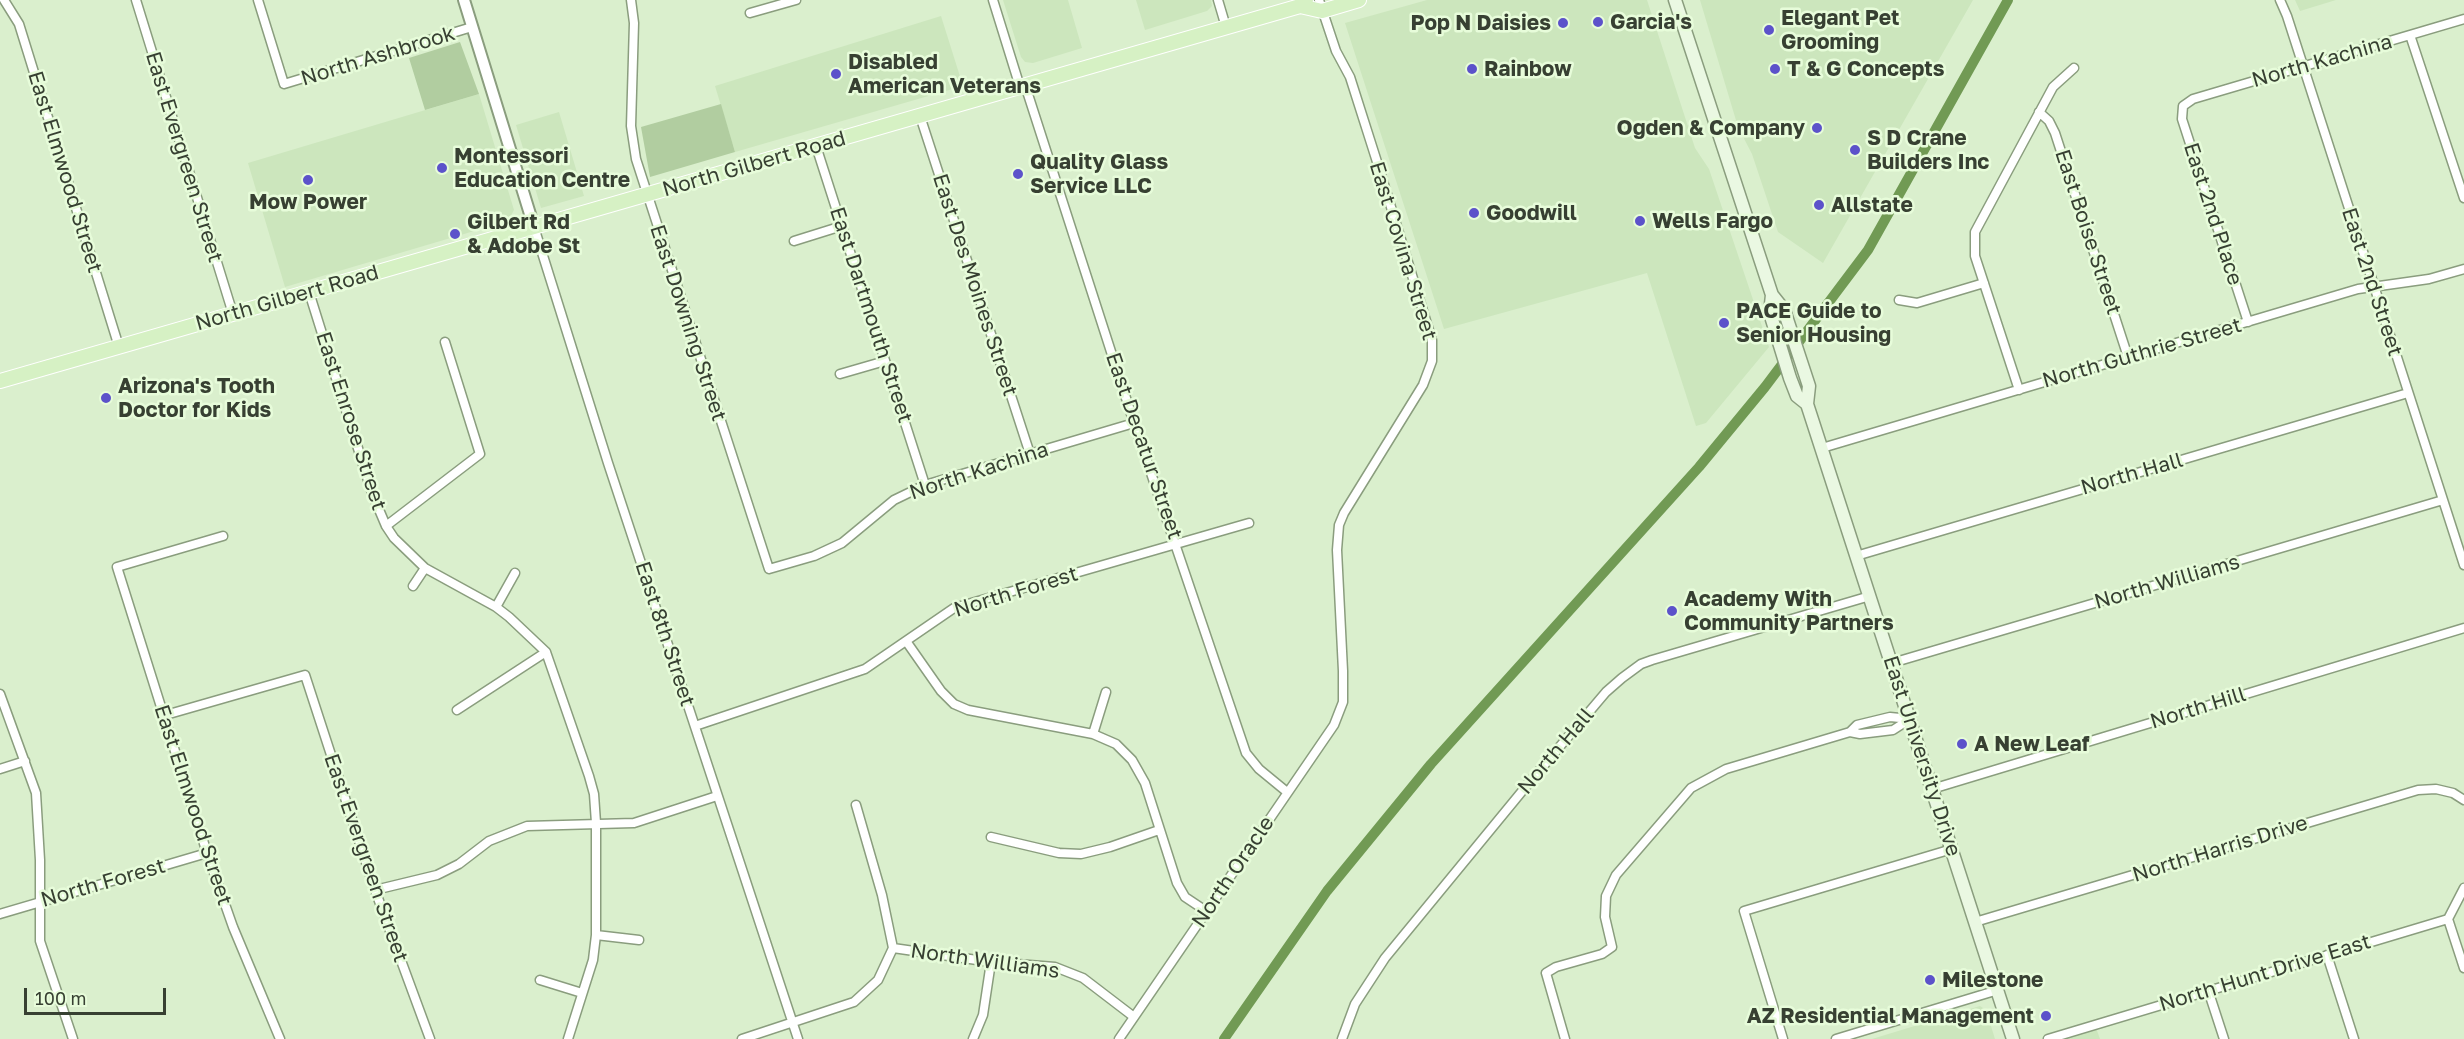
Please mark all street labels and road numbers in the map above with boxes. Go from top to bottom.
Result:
street label: North Ashbrook [298,21,458,91]
street label: North Kachina [2249,29,2395,93]
street label: East Evergreen Street [140,49,228,265]
street label: East Elmwood Street [22,68,108,276]
street label: North Gilbert Road [659,126,849,202]
street label: East 2nd Place [2178,140,2248,288]
street label: East Boise Street [2049,146,2127,318]
street label: East Covina Street [1364,159,1442,343]
street label: East Des Moines Street [927,171,1023,399]
street label: East Dartmouth Street [824,204,918,426]
street label: East 2nd Street [2336,205,2408,359]
street label: East Downing Street [644,222,732,424]
street label: North Gilbert Road [192,260,382,336]
street label: North Guthrie Street [2040,313,2244,393]
street label: East Enrose Street [310,329,392,513]
street label: East Decatur Street [1100,349,1188,543]
street label: North Kachina [906,437,1052,505]
street label: North Hall [2078,447,2186,501]
street label: North Williams [2091,549,2243,615]
street label: East 8th Street [630,558,700,710]
street label: North Forest [951,561,1081,623]
street label: East University Drive [1878,653,1966,859]
street label: North Hill [2147,682,2249,734]
street label: East Elmwood Street [149,701,237,909]
street label: North Hall [1513,703,1599,799]
street label: East Evergreen Street [318,750,414,966]
street label: North Harris Drive [2129,810,2311,888]
street label: North Oracle [1186,811,1280,933]
street label: North Forest [38,853,168,913]
street label: North Hunt Drive East [2156,929,2374,1017]
street label: North Williams [909,938,1061,984]

